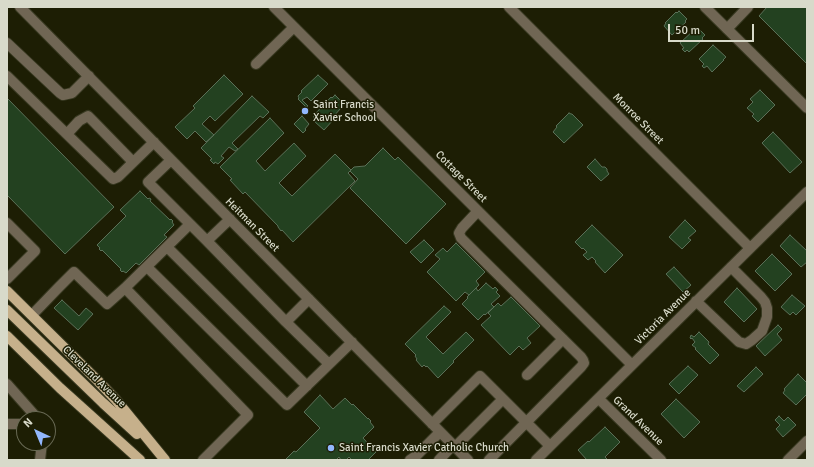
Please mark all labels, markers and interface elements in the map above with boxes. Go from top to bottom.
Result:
scale bar [670,16,756,42]
text: 50 m [675,23,700,38]
street label: Monroe Street [610,91,666,147]
place label: Saint Francis Xavier School [313,98,377,124]
marker: Saint Francis Xavier School [300,106,310,116]
street label: Cottage Street [432,148,490,206]
street label: Heitman Street [222,195,282,255]
street label: Victoria Avenue [632,286,694,348]
street label: Cleveland Avenue [60,343,128,411]
street label: Grand Avenue [610,394,666,448]
north arrow [16,411,56,451]
text: N [21,415,35,430]
place label: Saint Francis Xavier Catholic Church [339,441,509,455]
marker: Saint Francis Xavier Catholic Church [326,443,336,453]

